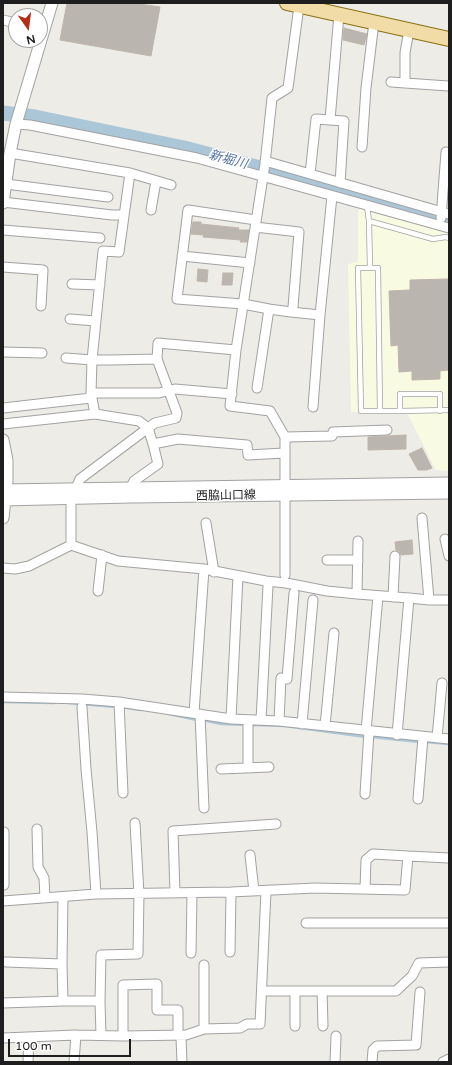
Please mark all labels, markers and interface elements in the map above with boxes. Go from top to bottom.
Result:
north arrow [8,8,48,48]
text: N [25,32,37,47]
water label: 新堀川 [207,147,249,173]
street label: 西脇山口線 [196,488,256,504]
scale bar [10,1031,133,1057]
text: 100 m [15,1039,52,1053]

